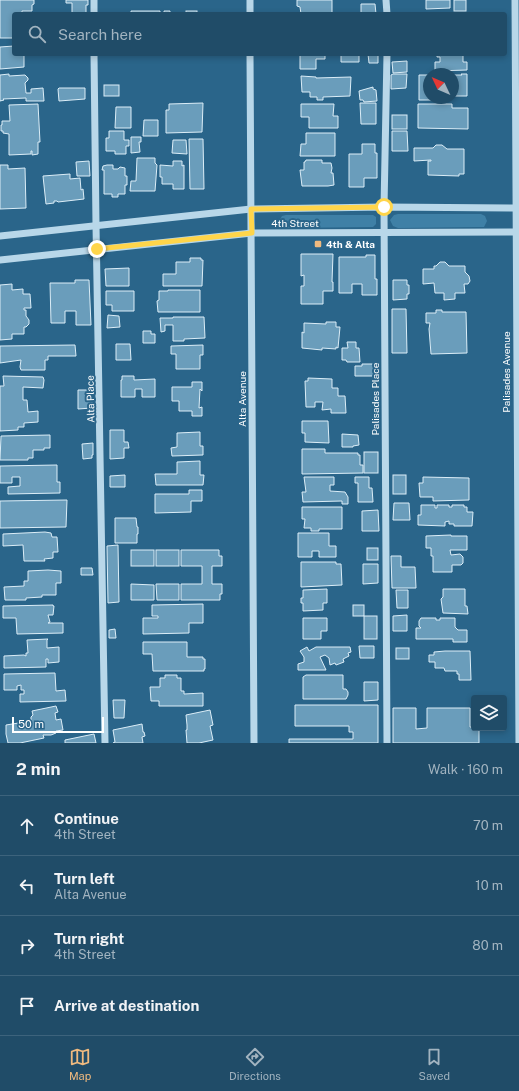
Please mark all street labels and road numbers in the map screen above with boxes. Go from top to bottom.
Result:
street label: 4th Street [271,217,319,229]
street label: Palisades Avenue [500,331,512,413]
street label: Palisades Place [369,362,381,435]
street label: Alta Avenue [236,371,248,427]
street label: Alta Place [84,375,96,423]

